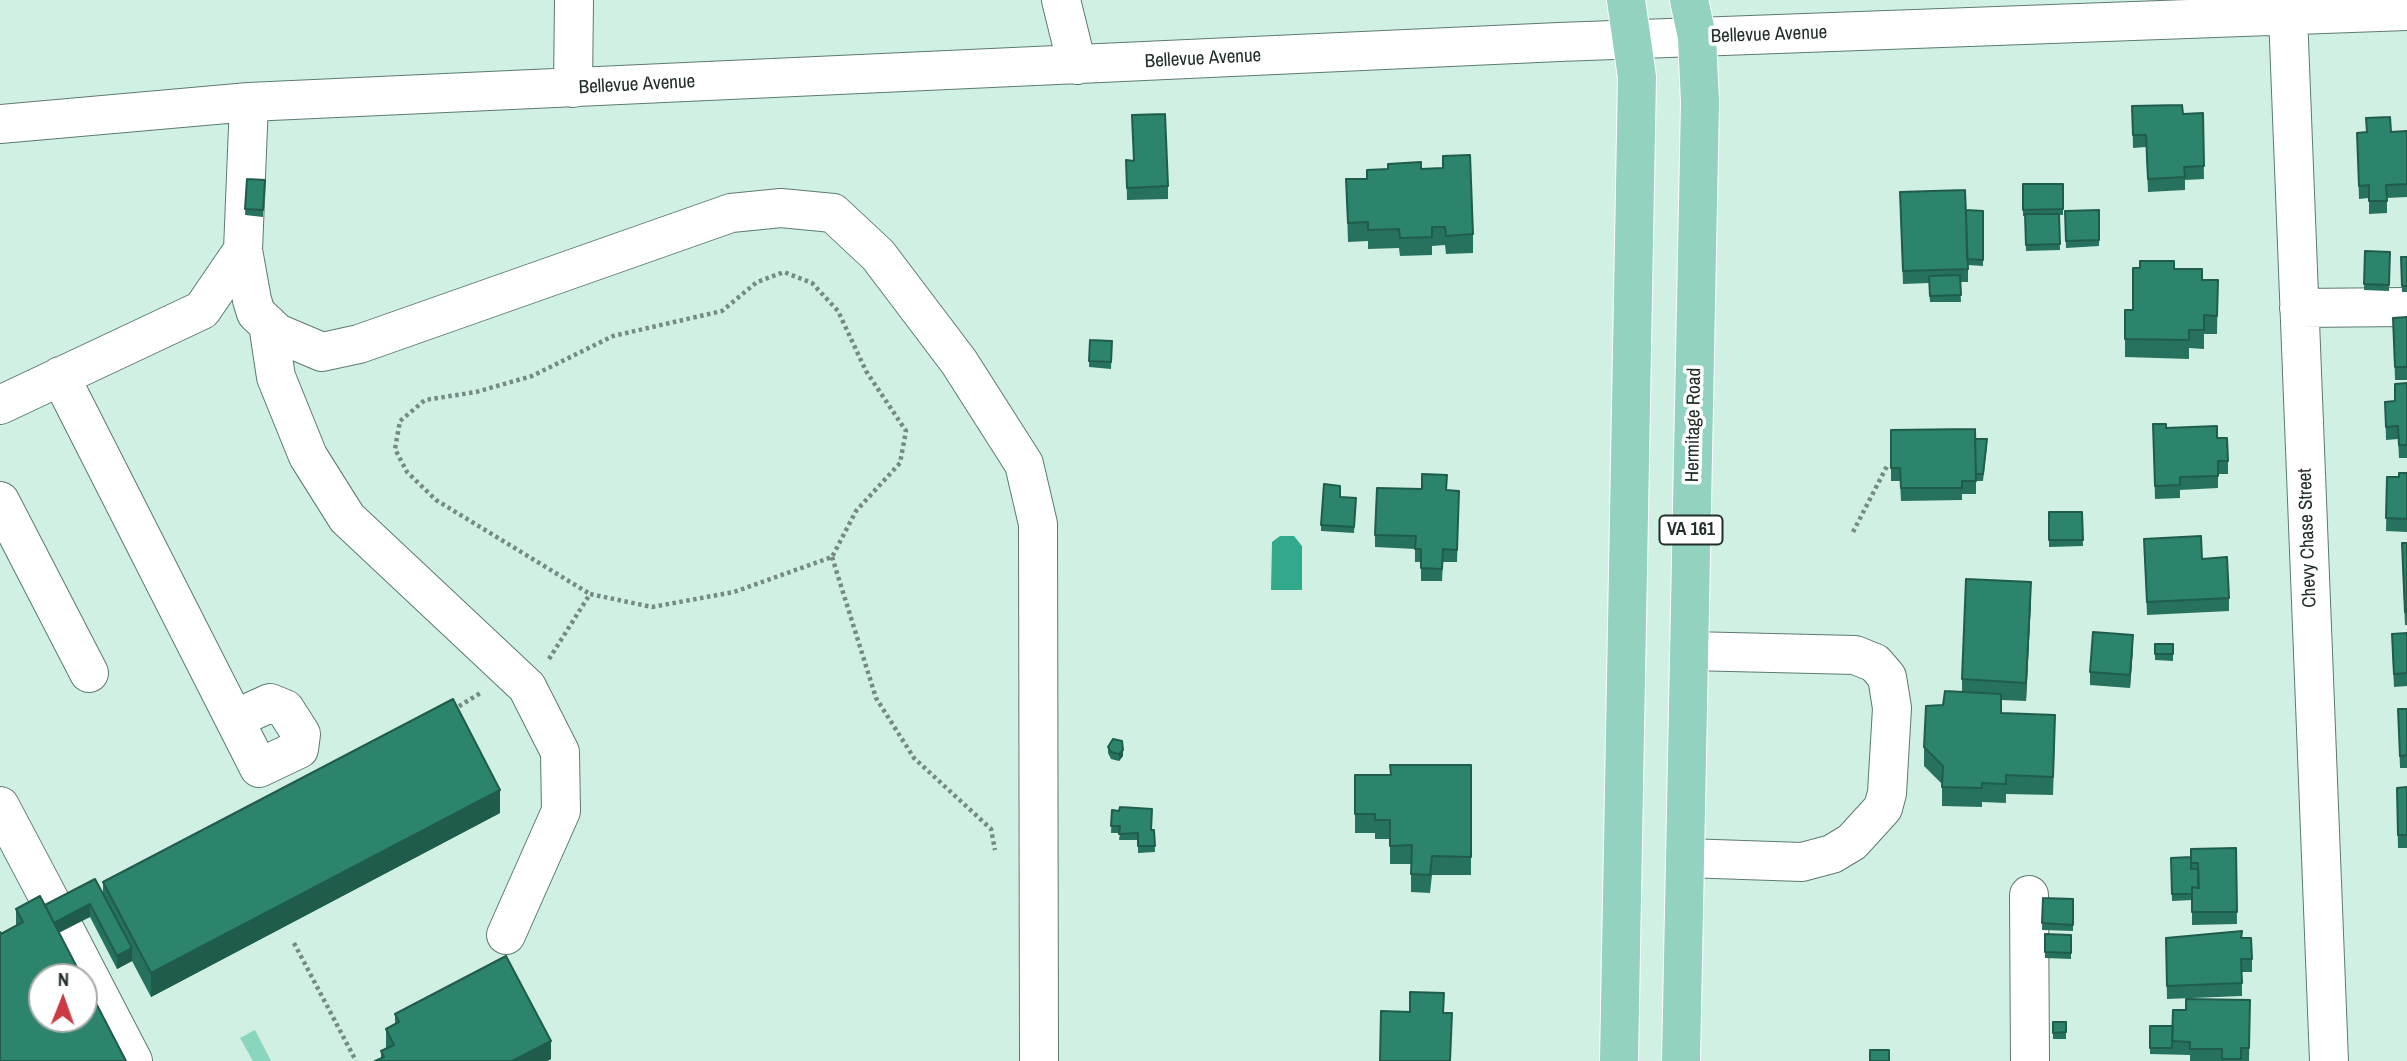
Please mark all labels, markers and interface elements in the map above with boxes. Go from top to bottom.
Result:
street label: Bellevue Avenue [1710,22,1828,48]
street label: Bellevue Avenue [1144,45,1262,73]
street label: Bellevue Avenue [578,71,696,99]
street label: Hermitage Road [1682,368,1706,482]
street label: Chevy Chase Street [2294,468,2322,608]
road number: VA 161 [1660,516,1722,544]
north arrow [28,963,98,1033]
text: N [57,966,69,992]

